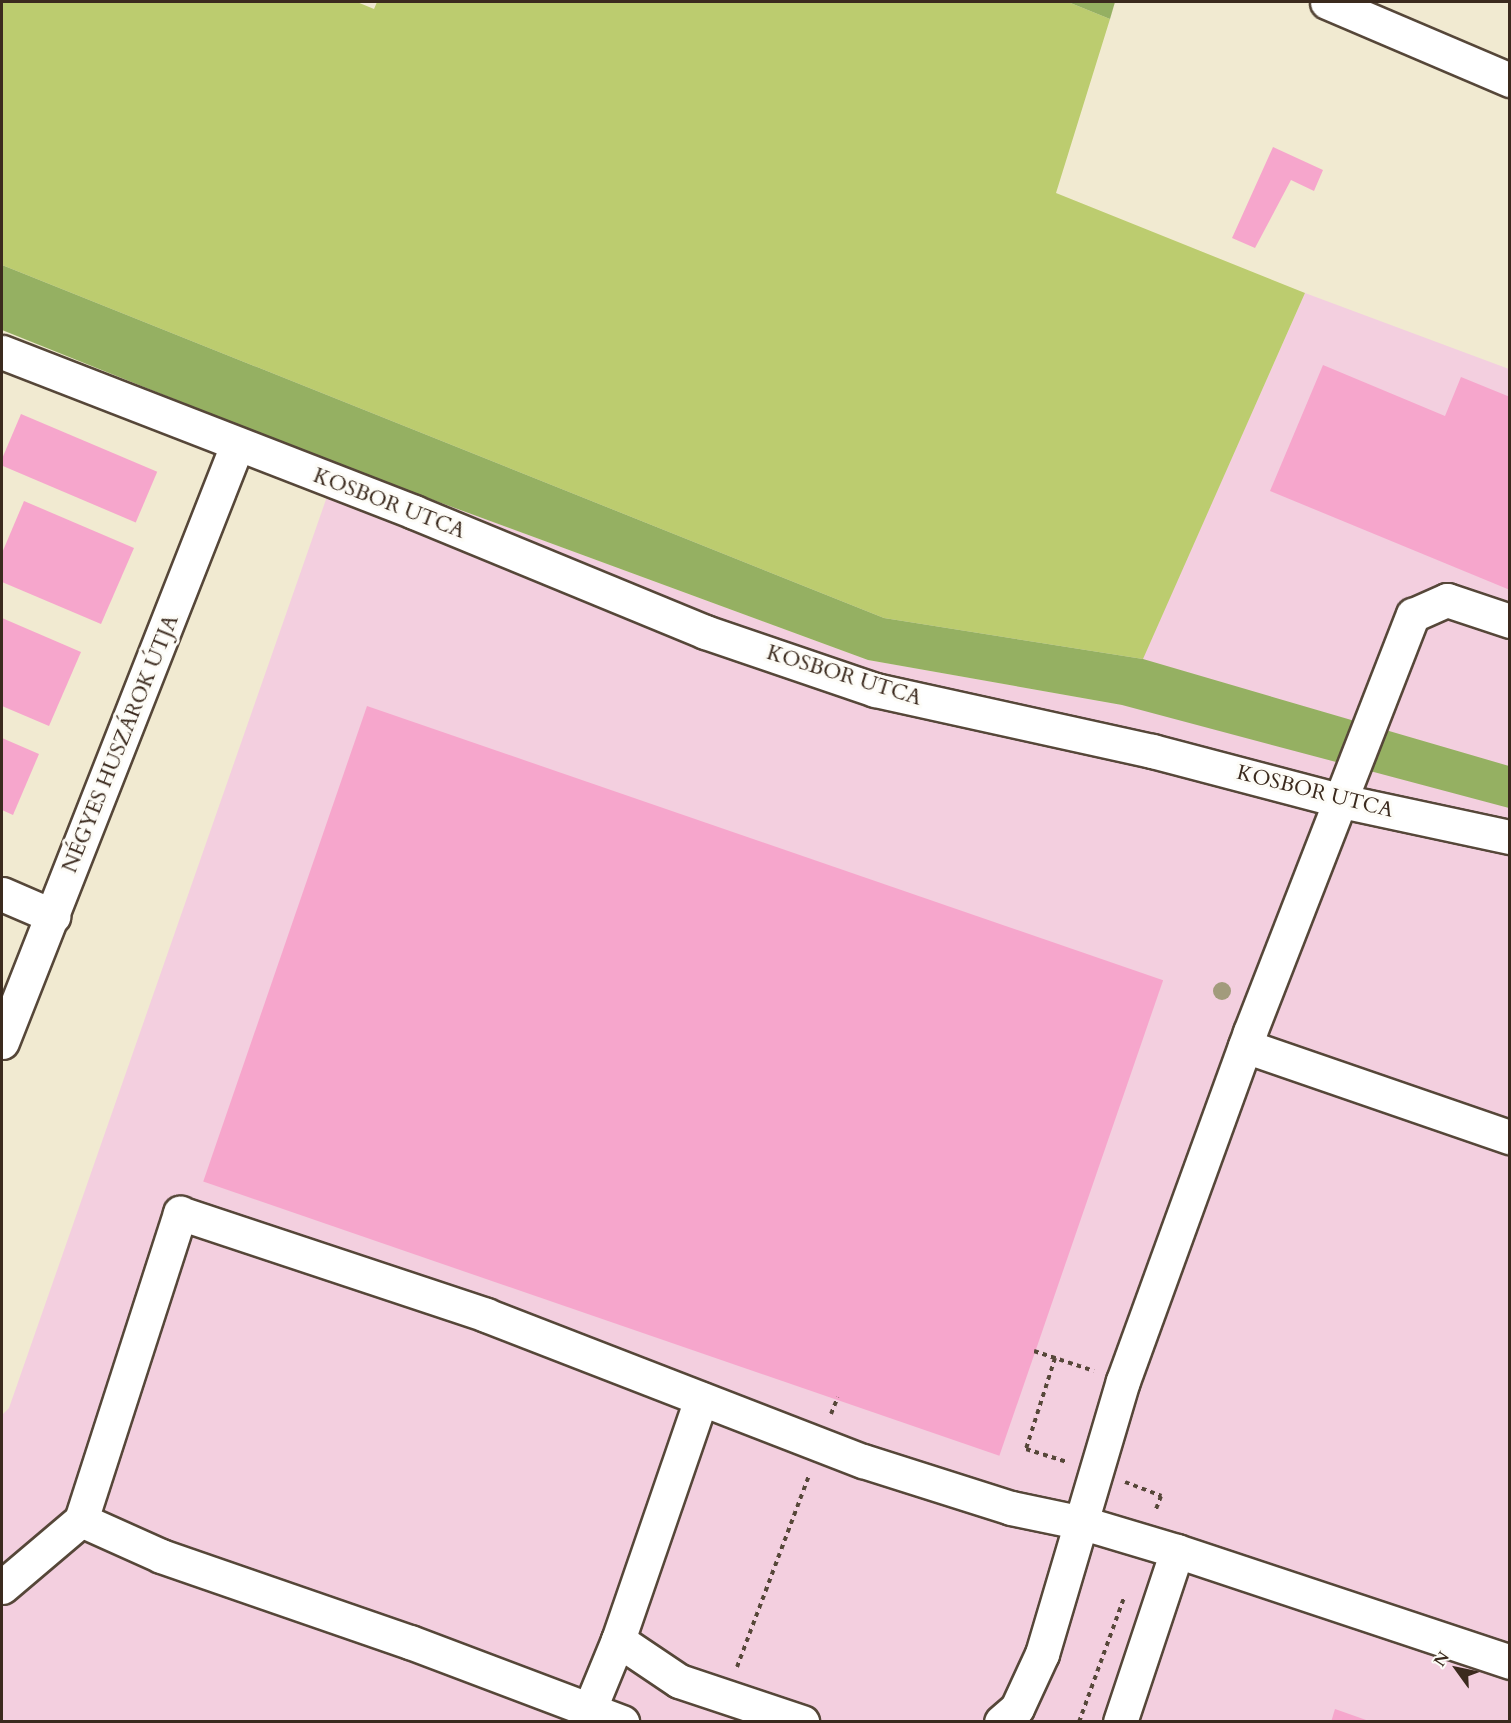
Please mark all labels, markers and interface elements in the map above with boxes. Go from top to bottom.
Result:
street label: KOSBOR UTCA [310,463,468,545]
street label: NÉGYES HUSZÁROK ÚTJA [58,611,184,877]
street label: KOSBOR UTCA [764,640,924,712]
street label: KOSBOR UTCA [1234,760,1396,824]
north arrow [1427,1639,1487,1699]
text: N [1429,1647,1455,1671]

